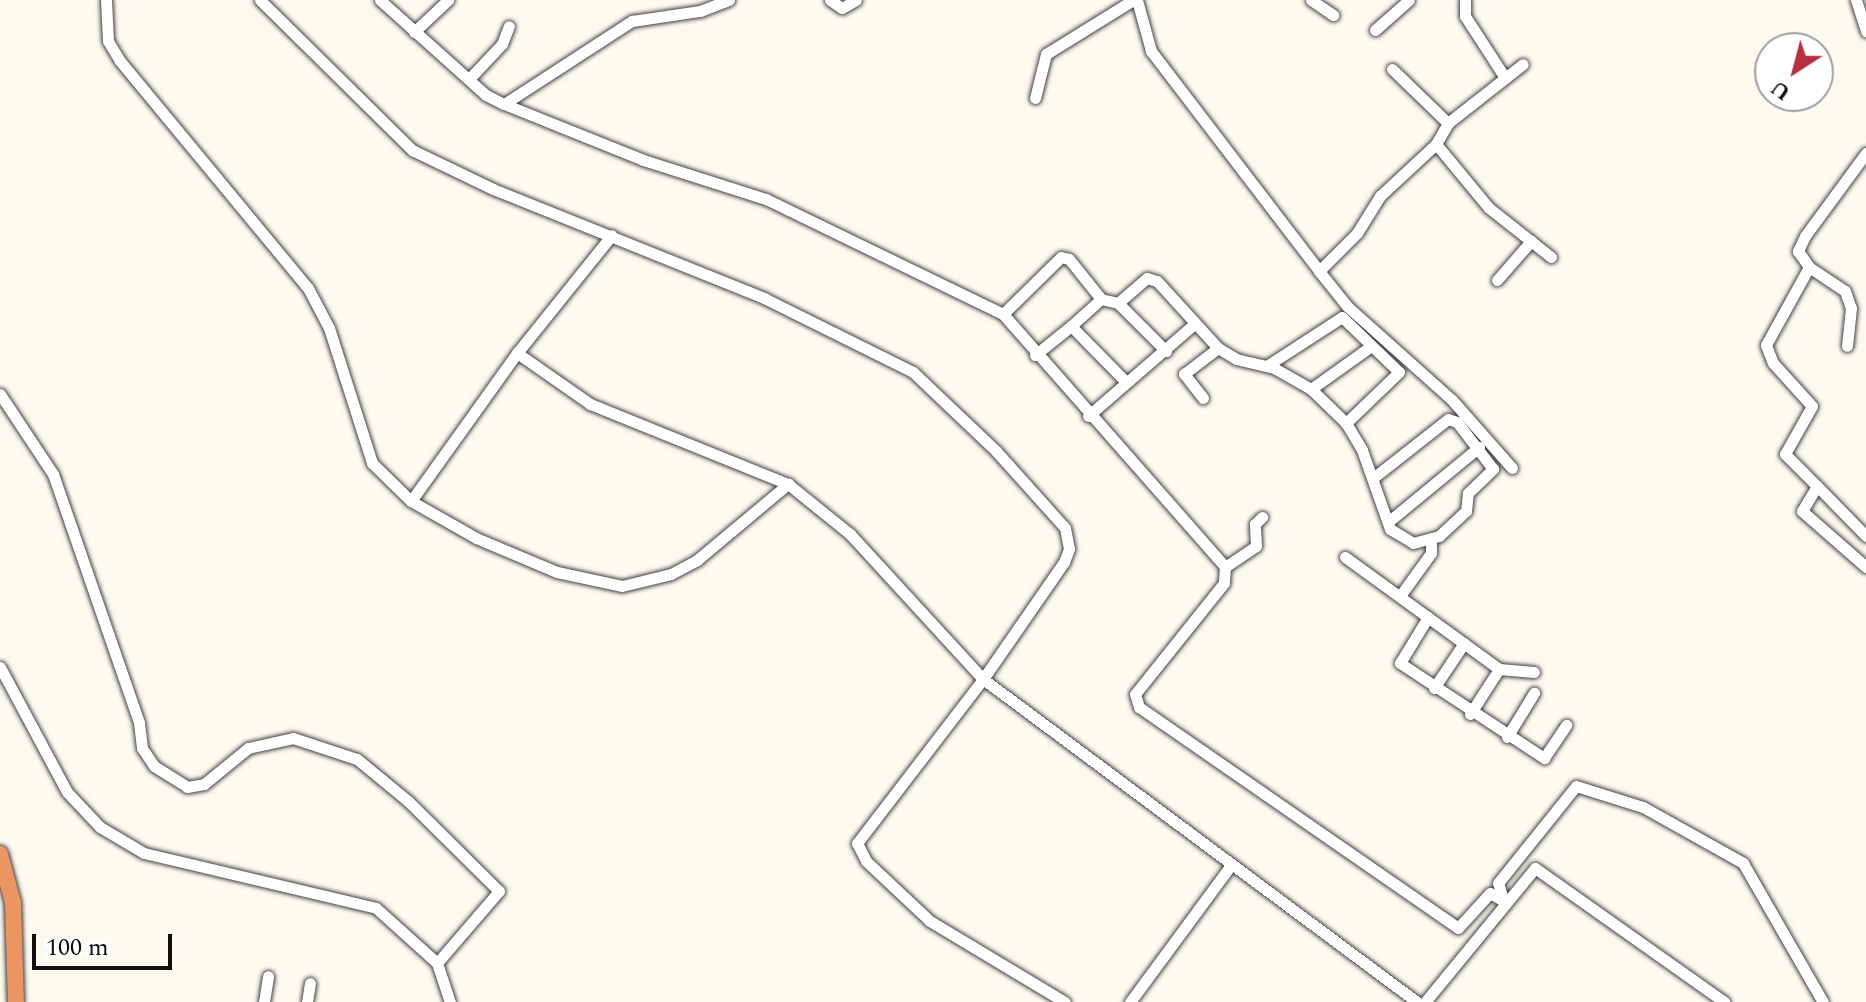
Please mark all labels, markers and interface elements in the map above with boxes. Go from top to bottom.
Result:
north arrow [1754,32,1834,112]
text: U [1764,71,1798,109]
scale bar [36,918,176,968]
text: 100 m [46,930,109,966]

